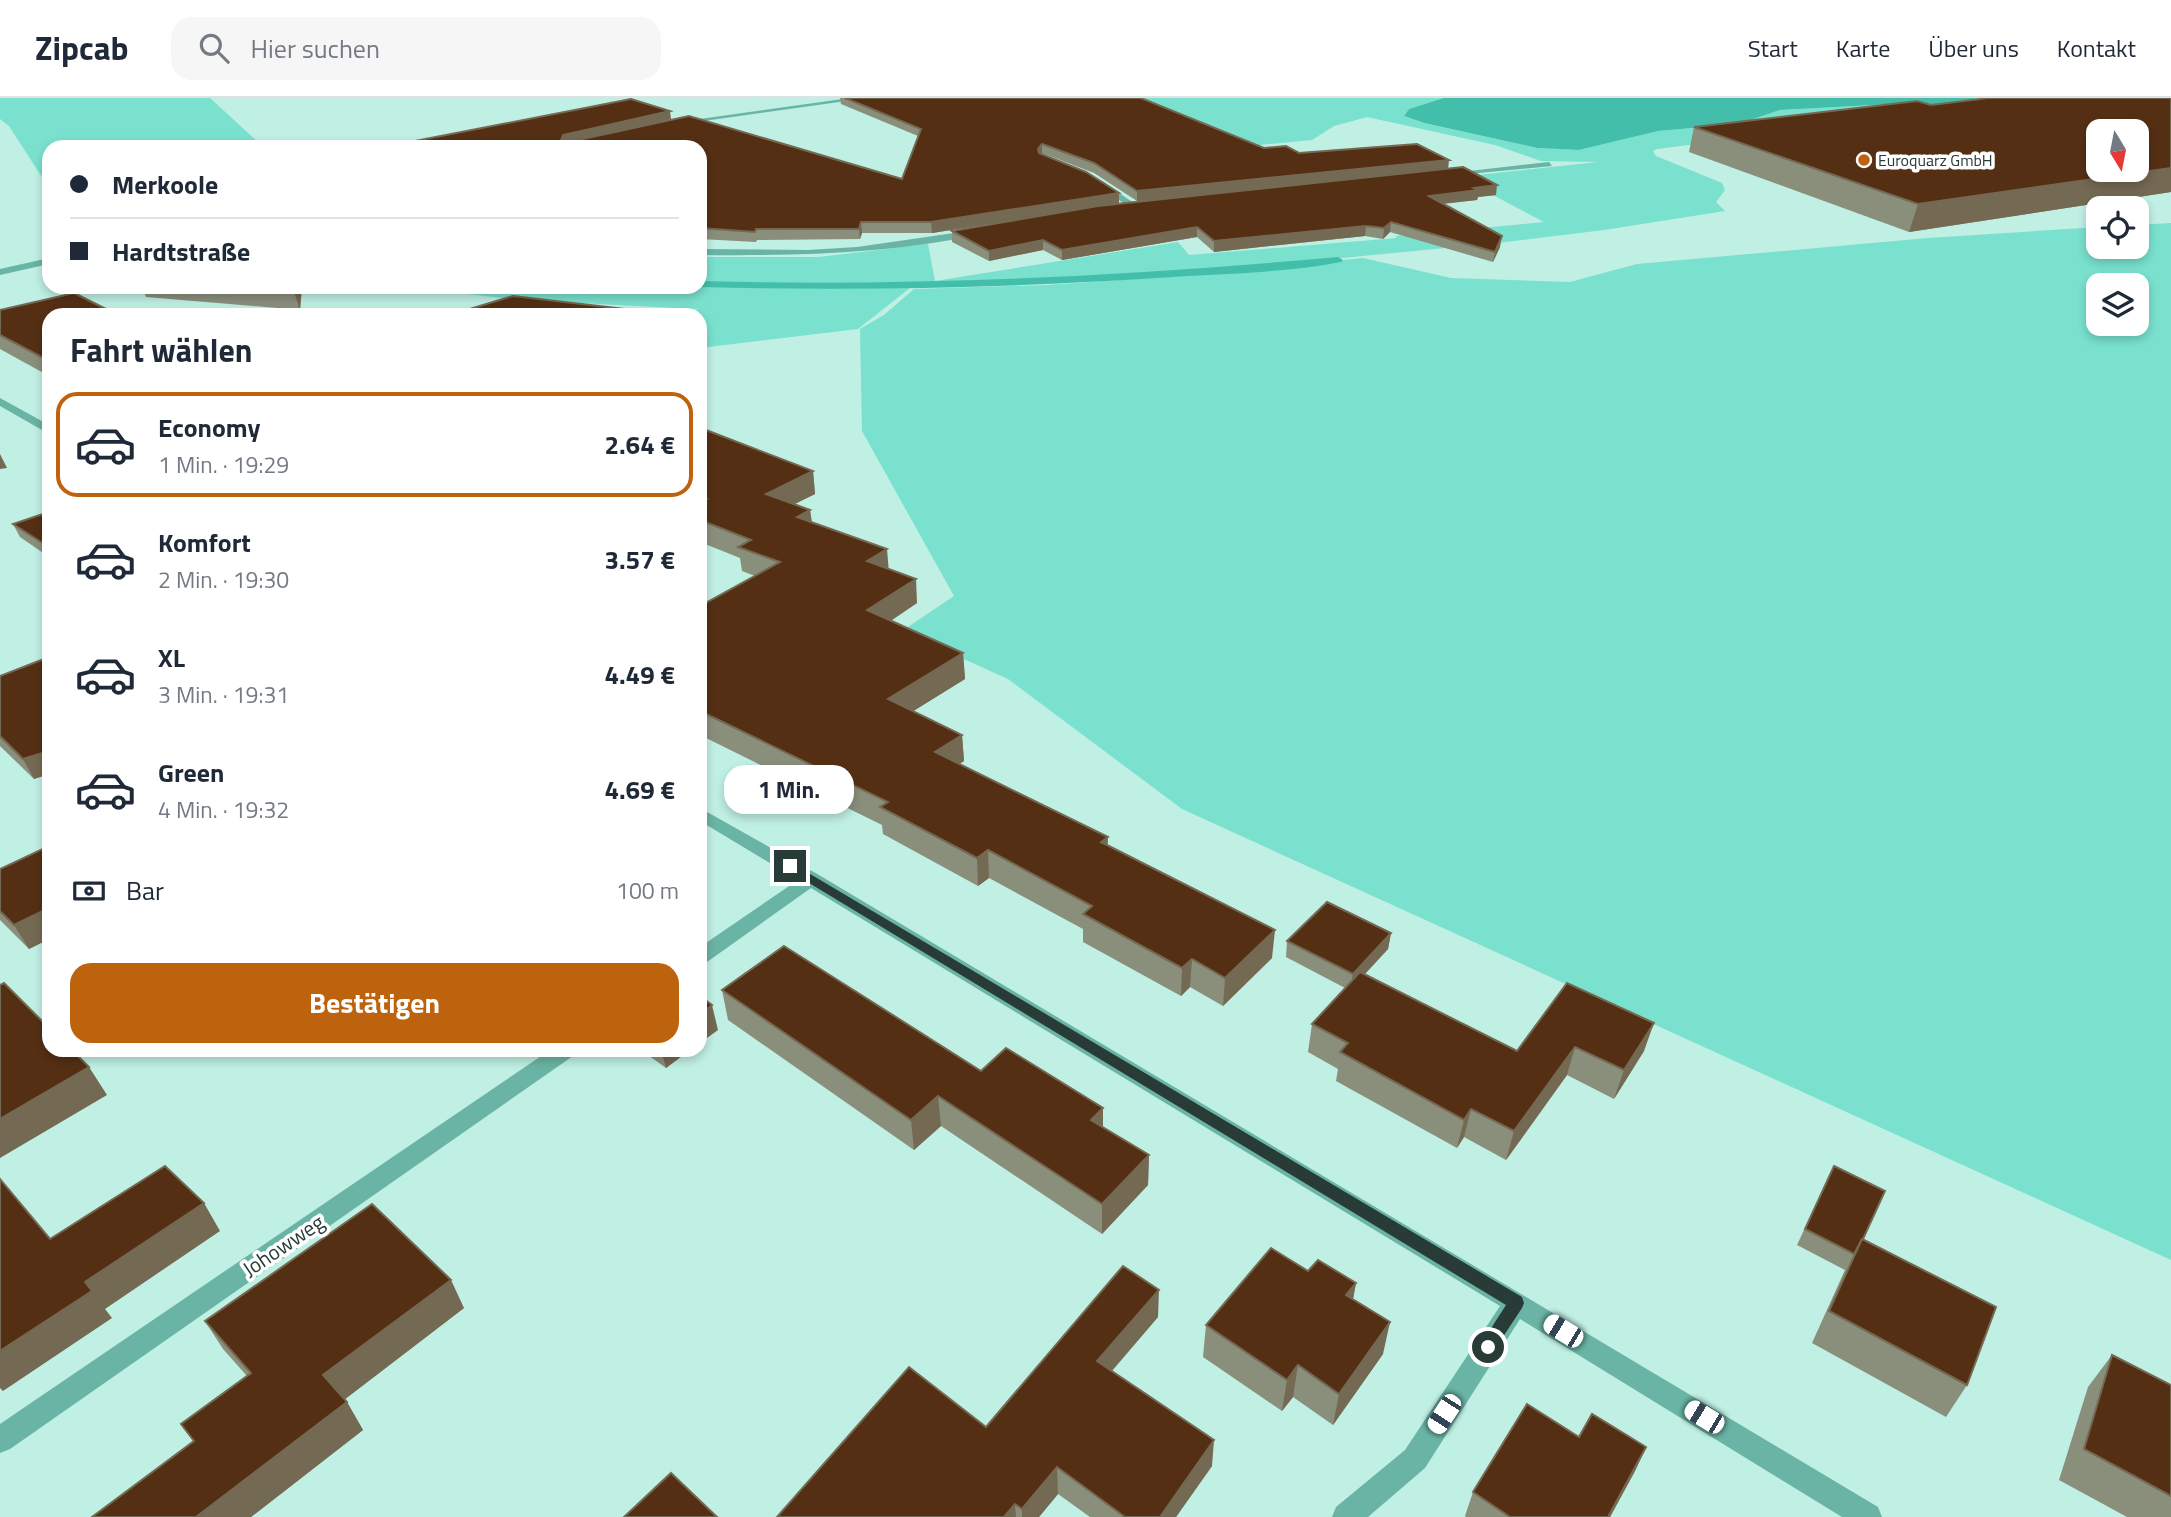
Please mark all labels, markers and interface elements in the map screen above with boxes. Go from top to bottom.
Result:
search box [171,17,661,80]
text: Zipcab [35,23,129,73]
icon: search [195,29,233,67]
text: Hier suchen [251,29,380,68]
text: Start [1748,30,1798,66]
text: Karte [1836,30,1890,66]
text: Über uns [1928,30,2019,66]
text: Kontakt [2057,30,2136,66]
north arrow [2086,119,2149,182]
map controls [2086,119,2149,336]
place label: Euroquarz GmbH [1878,148,1993,172]
marker: Euroquarz GmbH [1856,152,1872,168]
text: Merkoole [112,165,218,204]
button: locate [2086,196,2149,259]
text: Hardtstraße [112,232,250,271]
button: layers [2086,273,2149,336]
text: Fahrt wählen [70,326,253,374]
text: Economy [158,408,260,447]
icon: car [74,413,137,476]
text: 2.64 € [604,425,675,464]
text: 1 Min. · 19:29 [158,447,289,482]
text: Komfort [158,523,251,562]
icon: car [74,528,137,591]
text: 3.57 € [604,540,675,579]
text: 2 Min. · 19:30 [158,562,289,597]
text: XL [158,638,185,677]
icon: car [74,643,137,706]
text: 4.49 € [604,655,675,694]
text: 3 Min. · 19:31 [158,677,289,712]
text: Green [158,753,224,792]
icon: car [74,758,137,821]
callout: 1 Min. [725,764,855,814]
text: 4.69 € [604,770,675,809]
text: 1 Min. [758,772,820,807]
text: 4 Min. · 19:32 [158,792,289,827]
route end [774,850,806,882]
text: Bar [126,871,164,910]
icon: cash [70,872,108,910]
text: 100 m [616,873,679,908]
button: Bestätigen [70,963,679,1043]
street label: Johowweg [236,1206,330,1284]
car [1540,1311,1587,1351]
route start [1472,1331,1504,1363]
car [1424,1391,1465,1437]
car [1681,1397,1728,1437]

